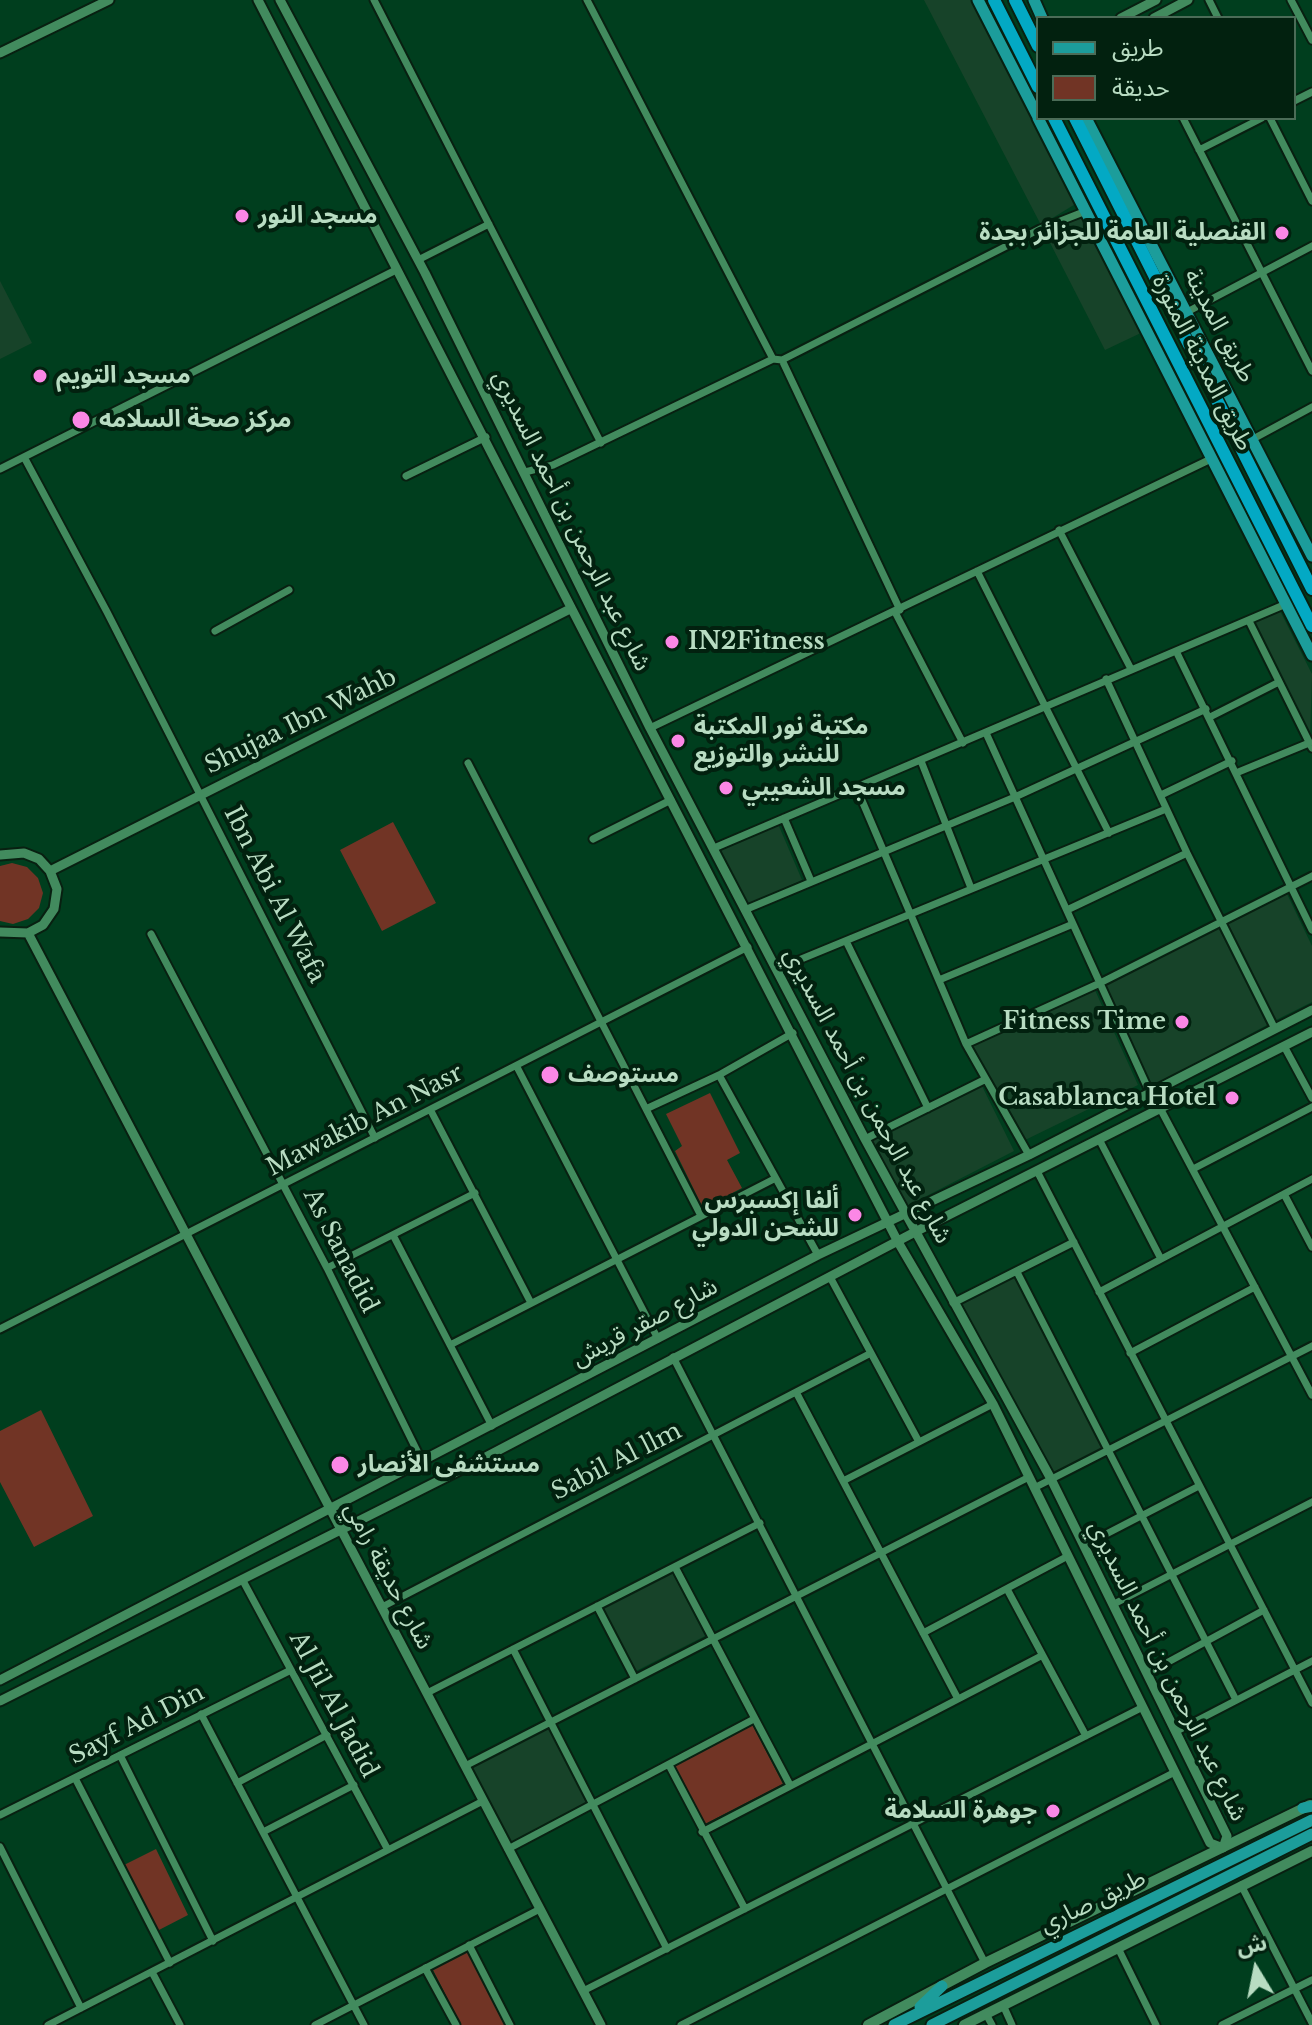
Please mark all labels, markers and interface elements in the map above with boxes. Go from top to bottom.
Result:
legend [1036,16,1296,120]
text: طريق [1112,33,1164,62]
text: حديقة [1112,73,1170,102]
place label: مسجد النور [258,202,377,230]
marker: مسجد النور [233,207,251,225]
place label: القنصلية العامة للجزائر بجدة [979,219,1266,247]
marker: القنصلية العامة للجزائر بجدة [1273,224,1291,242]
street label: طريق المدينة [1177,264,1261,388]
street label: طريق المدينة المنورة [1145,270,1259,456]
place label: مسجد التويم [56,362,191,390]
street label: شارع عبد الرحمن بن أحمد السديري [486,366,656,676]
marker: مسجد التويم [31,367,49,385]
place label: مركز صحة السلامه [99,406,291,434]
marker: مركز صحة السلامه [70,409,92,431]
place label: IN2Fitness [688,628,825,656]
marker: IN2Fitness [663,633,681,651]
street label: Shujaa Ibn Wahb [201,663,401,781]
place label: مكتبة نور المكتبة للنشر والتوزيع [694,713,869,769]
marker: مكتبة نور المكتبة للنشر والتوزيع [669,732,687,750]
place label: مسجد الشعيبي [742,774,906,802]
marker: مسجد الشعيبي [717,779,735,797]
street label: Ibn Abi Al Wafa [217,802,331,988]
street label: شارع عبد الرحمن بن أحمد السديري [777,943,957,1249]
place label: Fitness Time [1003,1008,1166,1036]
marker: Fitness Time [1173,1013,1191,1031]
street label: Mawakib An Nasr [262,1059,468,1183]
place label: مستوصف [568,1061,679,1089]
marker: مستوصف [539,1064,561,1086]
place label: Casablanca Hotel [998,1084,1216,1112]
marker: Casablanca Hotel [1223,1089,1241,1107]
street label: As Sanadid [296,1184,384,1318]
place label: ألفا إكسبرس للشحن الدولي [692,1187,839,1243]
marker: ألفا إكسبرس للشحن الدولي [846,1206,864,1224]
street label: شارع صقر قريش [567,1273,723,1373]
street label: Sabil Al llm [547,1417,687,1507]
place label: مستشفى الأنصار [358,1451,540,1479]
marker: مستشفى الأنصار [329,1454,351,1476]
street label: شارع حديقة رامي [337,1498,439,1654]
street label: شارع عبد الرحمن بن أحمد السديري [1082,1516,1252,1826]
street label: Al Jil Al Jadid [282,1627,384,1783]
street label: Sayf Ad Din [65,1679,209,1771]
place label: جوهرة السلامة [885,1797,1037,1825]
marker: جوهرة السلامة [1044,1802,1062,1820]
street label: طريق صاري [1035,1864,1151,1940]
north arrow [1216,1929,1296,2009]
text: ش [1235,1929,1269,1961]

